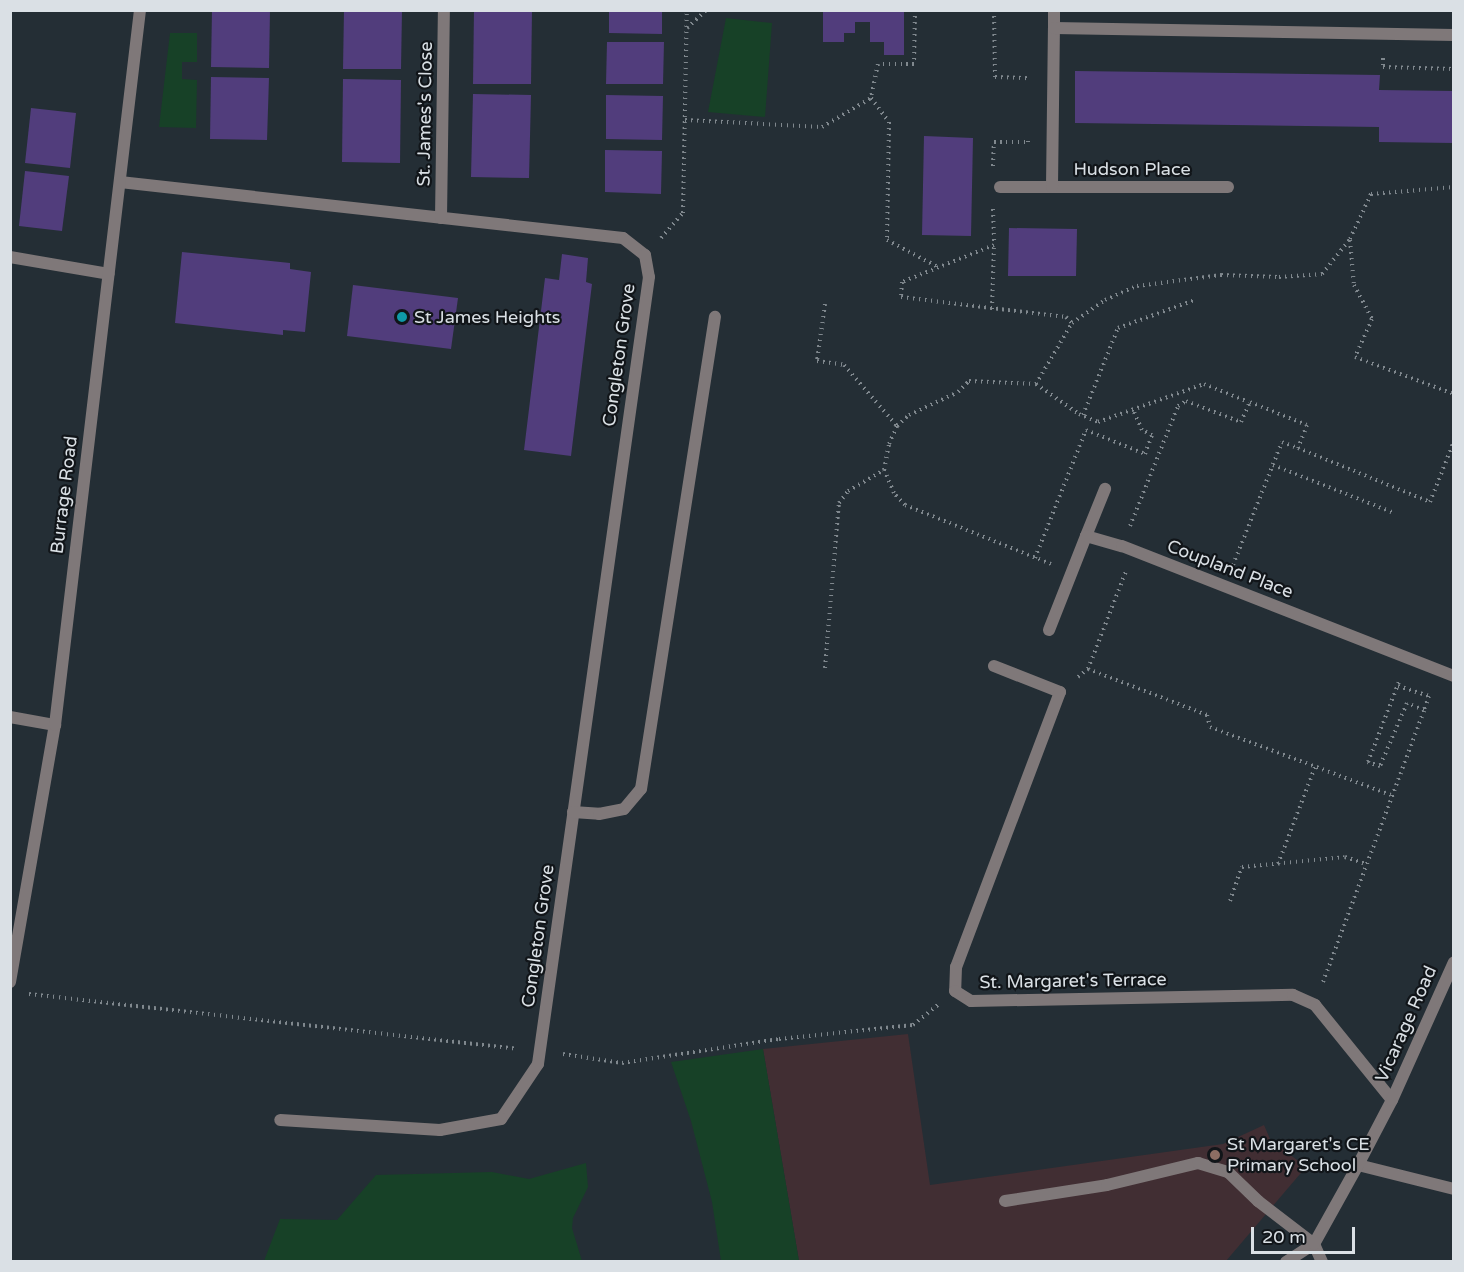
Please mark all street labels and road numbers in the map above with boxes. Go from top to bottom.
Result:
street label: St. James's Close [413,41,437,187]
street label: Hudson Place [1073,158,1191,180]
street label: Congleton Grove [598,282,640,428]
street label: Burrage Road [46,435,82,555]
street label: Coupland Place [1164,535,1296,603]
street label: Congleton Grove [517,863,559,1009]
street label: Vicarage Road [1371,963,1441,1085]
street label: St. Margaret's Terrace [979,969,1167,993]

